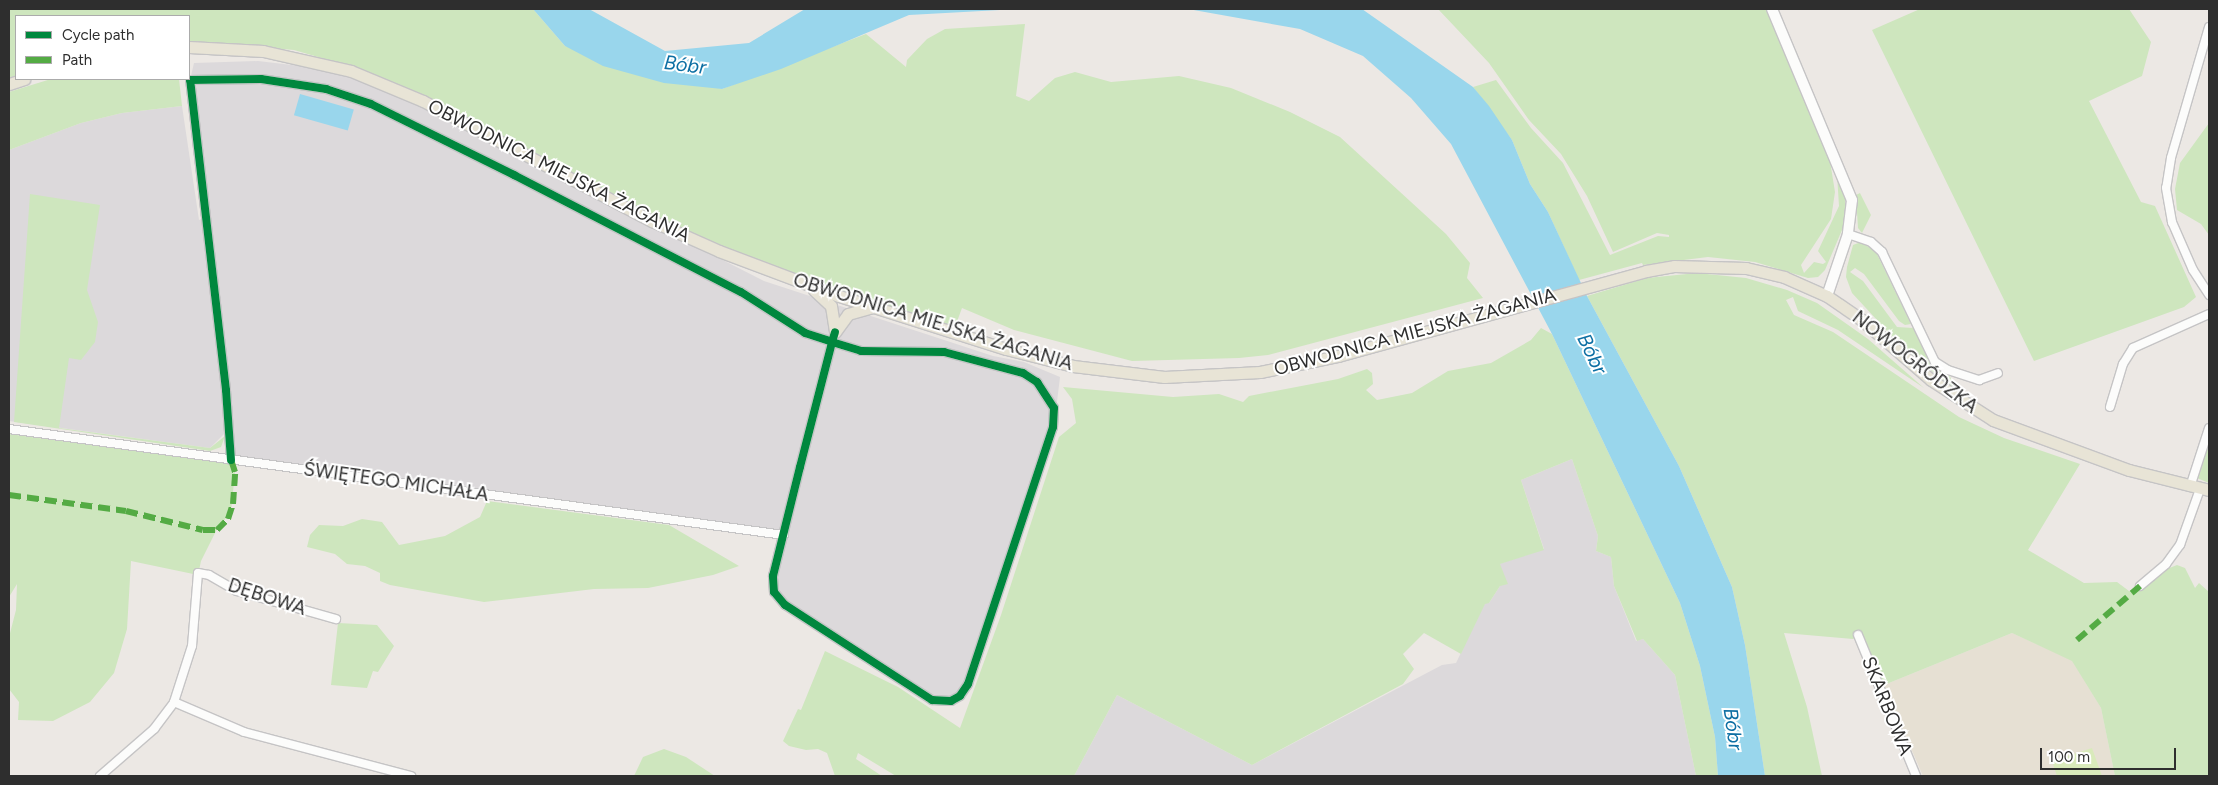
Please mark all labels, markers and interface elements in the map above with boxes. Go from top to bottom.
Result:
legend [15,15,190,80]
text: Cycle path [62,26,134,44]
text: Path [62,51,92,69]
water label: Bóbr [662,51,708,79]
street label: OBWODNICA MIEJSKA ŻAGANIA [424,95,694,247]
street label: OBWODNICA MIEJSKA ŻAGANIA [791,269,1075,375]
street label: OBWODNICA MIEJSKA ŻAGANIA [1271,283,1559,381]
street label: NOWOGRÓDZKA [1848,306,1982,418]
water label: Bóbr [1572,330,1612,378]
street label: ŚWIĘTEGO MICHAŁA [302,458,490,506]
street label: DĘBOWA [225,574,309,620]
street label: SKARBOWA [1857,653,1917,759]
water label: Bóbr [1718,706,1748,752]
scale bar [2043,738,2179,770]
text: 100 m [2048,748,2090,766]

